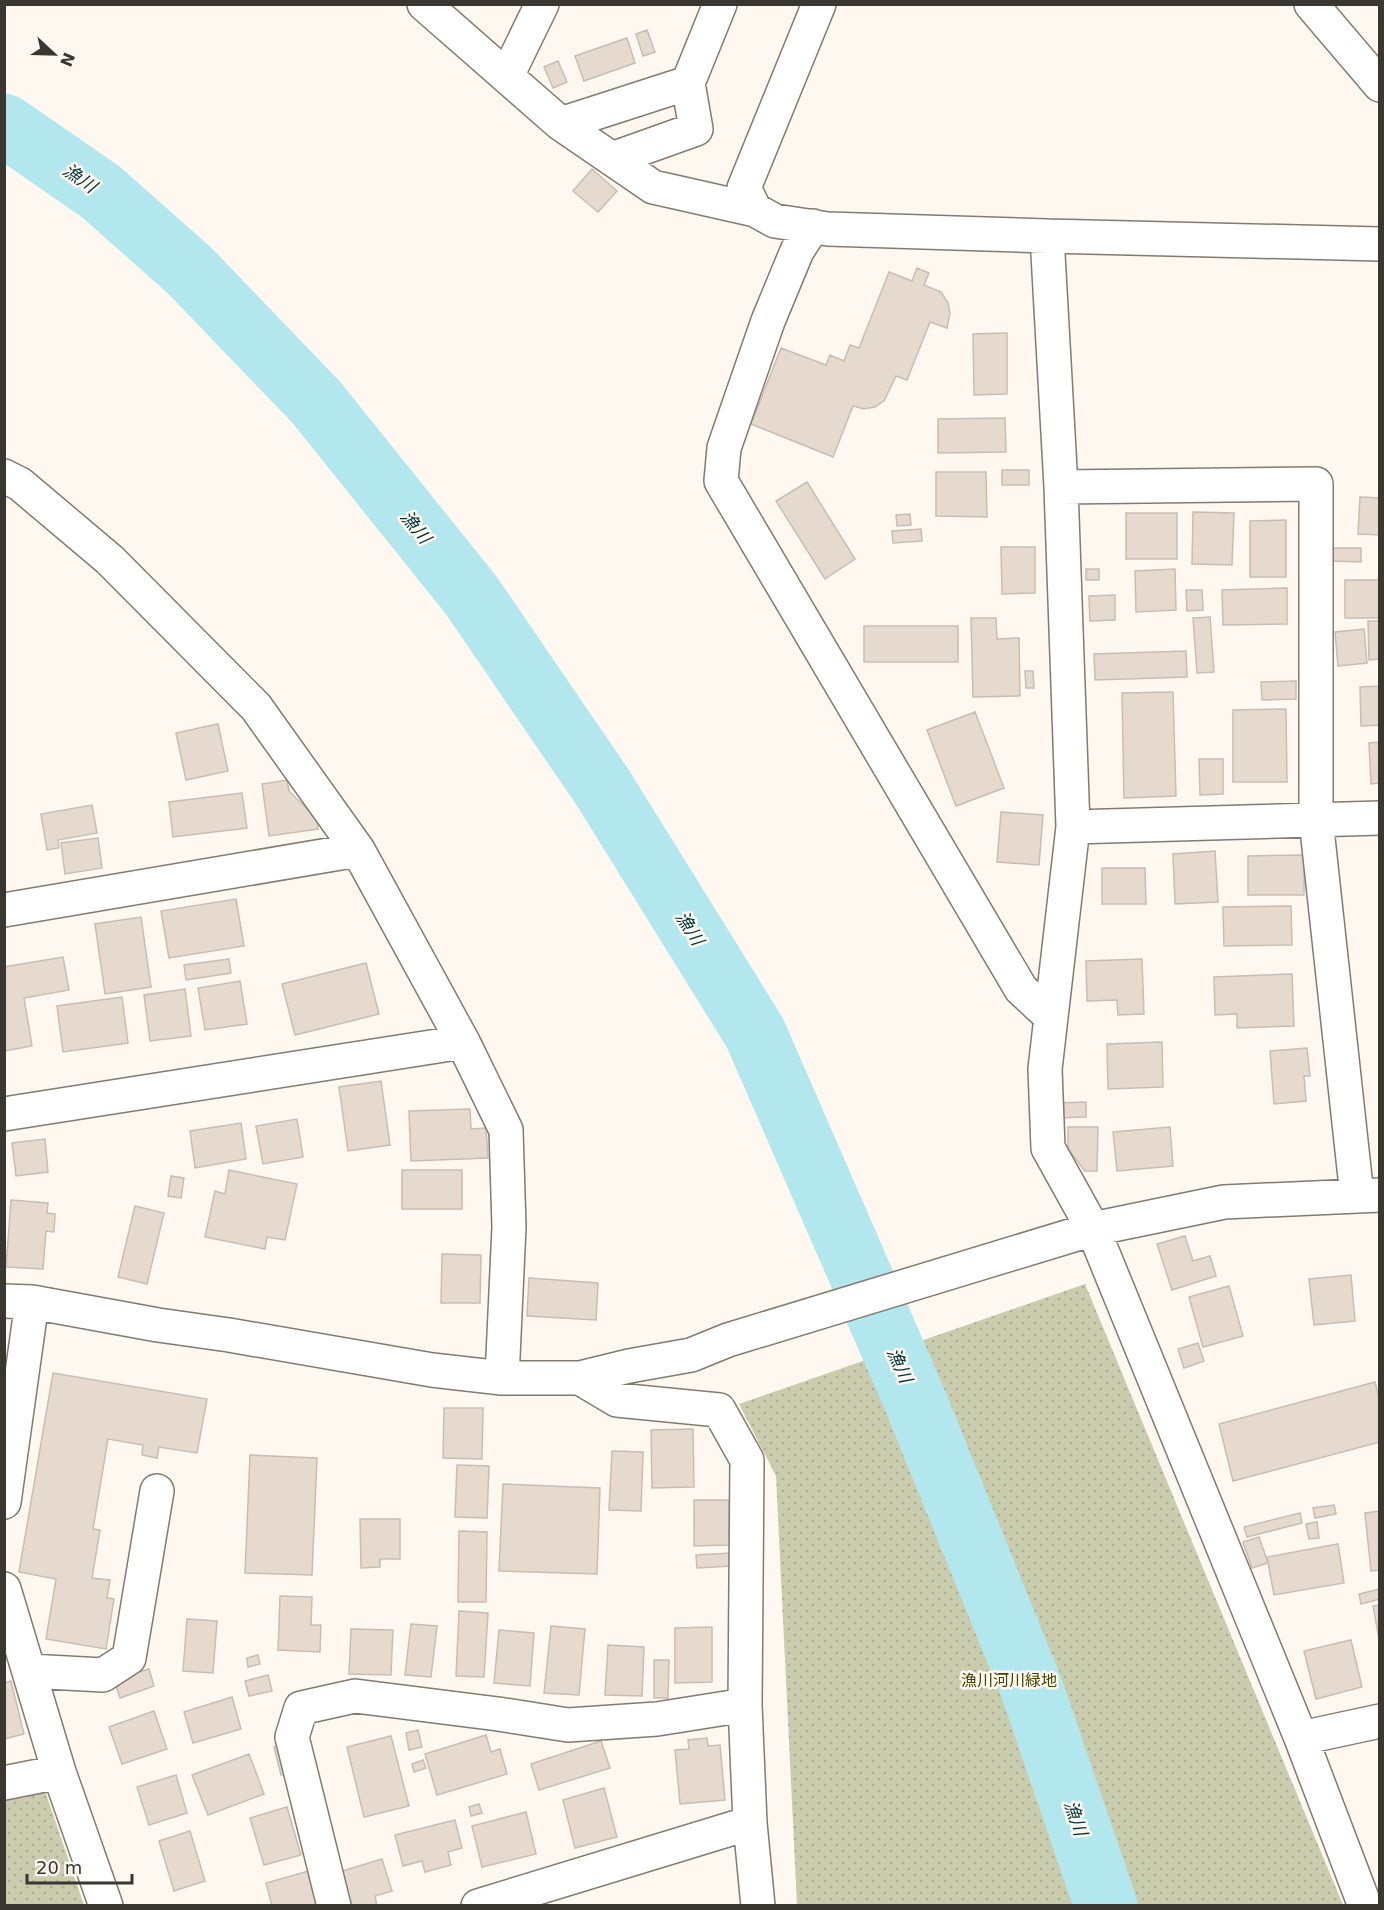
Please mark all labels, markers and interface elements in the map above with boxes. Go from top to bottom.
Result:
north arrow [24,24,84,84]
text: N [56,50,79,69]
water label: 漁川 [59,159,102,198]
water label: 漁川 [397,506,437,549]
water label: 漁川 [672,907,710,951]
water label: 漁川 [883,1344,918,1388]
park label: 漁川河川緑地 [961,1671,1057,1690]
water label: 漁川 [1060,1798,1092,1840]
scale bar [27,1847,132,1885]
text: 20 m [36,1857,82,1878]

